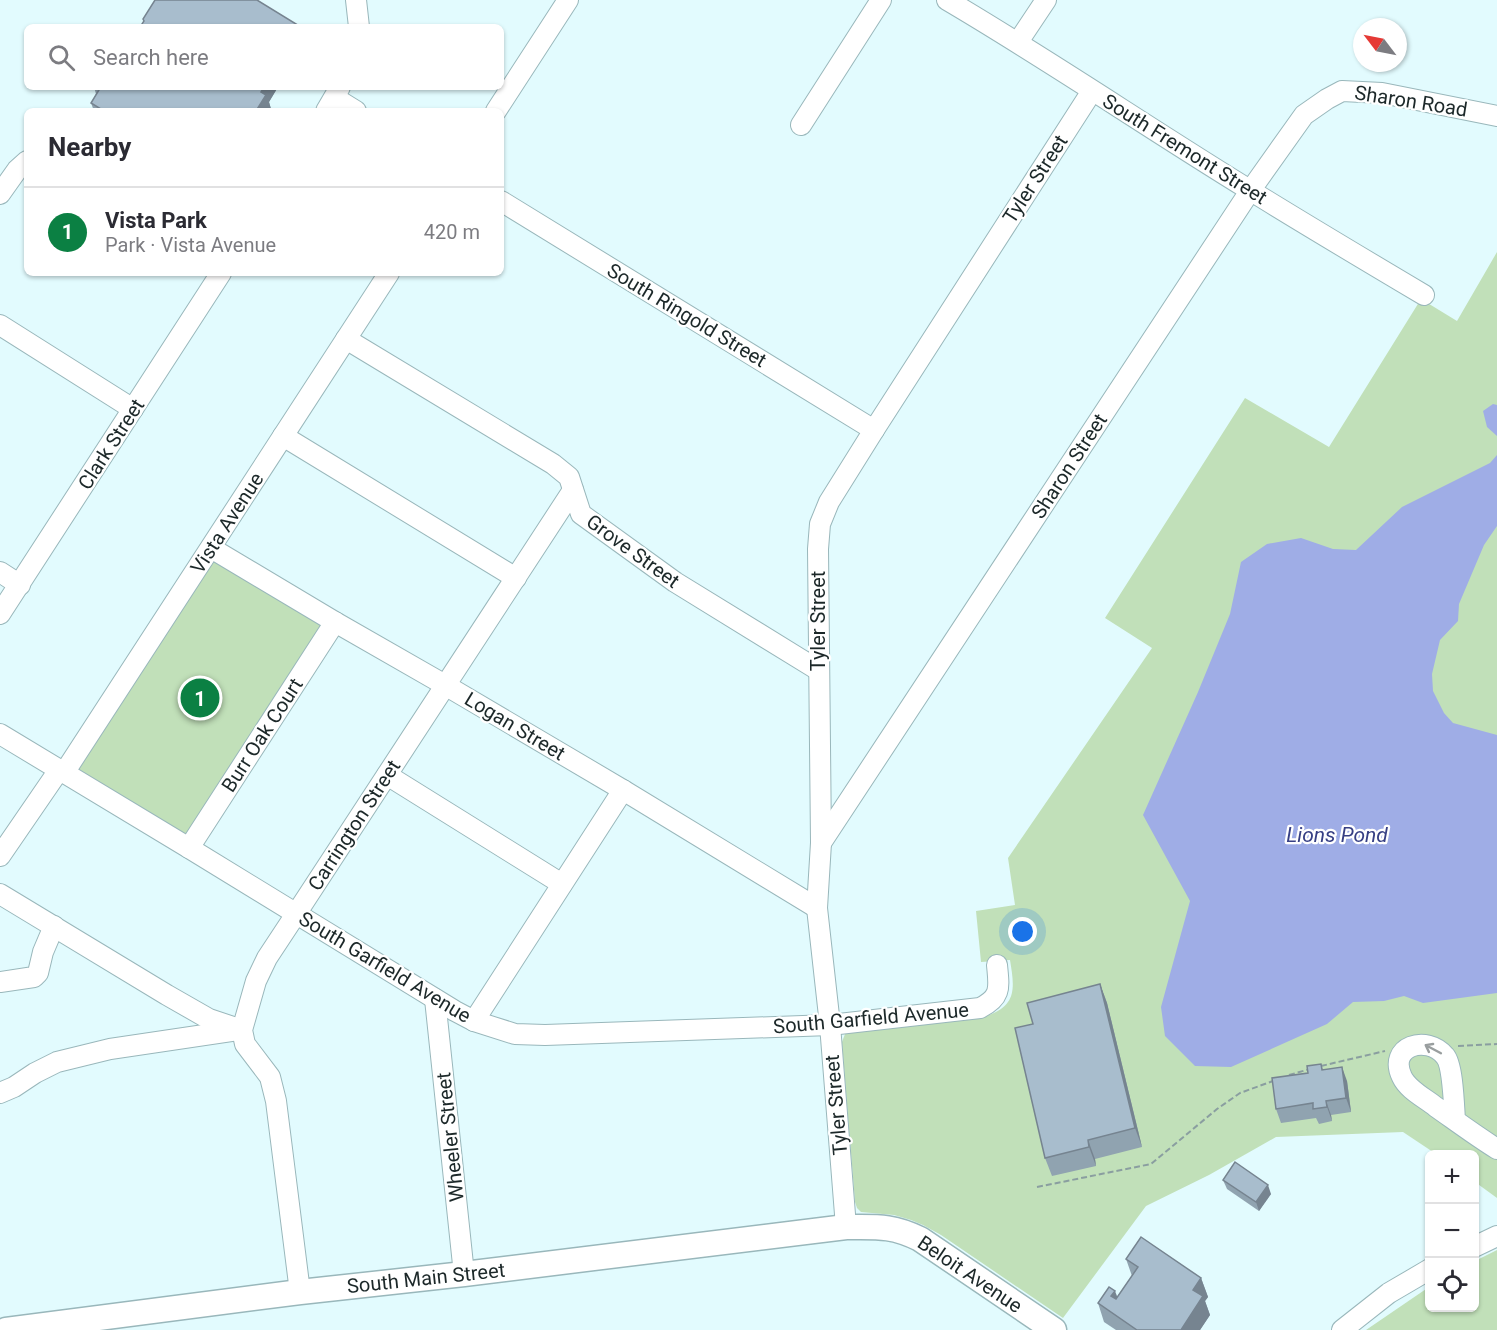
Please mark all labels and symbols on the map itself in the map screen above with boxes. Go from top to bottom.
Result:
north arrow [1353,18,1407,72]
street label: Sharon Road [1353,80,1469,122]
street label: South Fremont Street [1098,89,1272,209]
street label: Tyler Street [998,130,1072,228]
street label: South Ringold Street [603,258,771,372]
street label: Clark Street [73,394,149,494]
street label: Sharon Street [1026,409,1112,523]
street label: Vista Avenue [185,468,269,578]
street label: Grove Street [582,509,684,593]
street label: Tyler Street [806,571,830,671]
street label: Burr Oak Court [216,674,308,796]
pin: 1 [180,676,220,720]
street label: Logan Street [460,687,570,765]
street label: Carrington Street [303,755,405,895]
water label: Lions Pond [1286,823,1388,847]
street label: South Garfield Avenue [295,906,475,1028]
your location [1008,917,1037,946]
street label: South Garfield Avenue [772,997,970,1039]
one-way arrow [1425,1043,1442,1055]
street label: Tyler Street [820,1054,852,1156]
street label: Wheeler Street [431,1071,469,1203]
street label: Beloit Avenue [913,1230,1027,1318]
street label: South Main Street [346,1258,506,1298]

